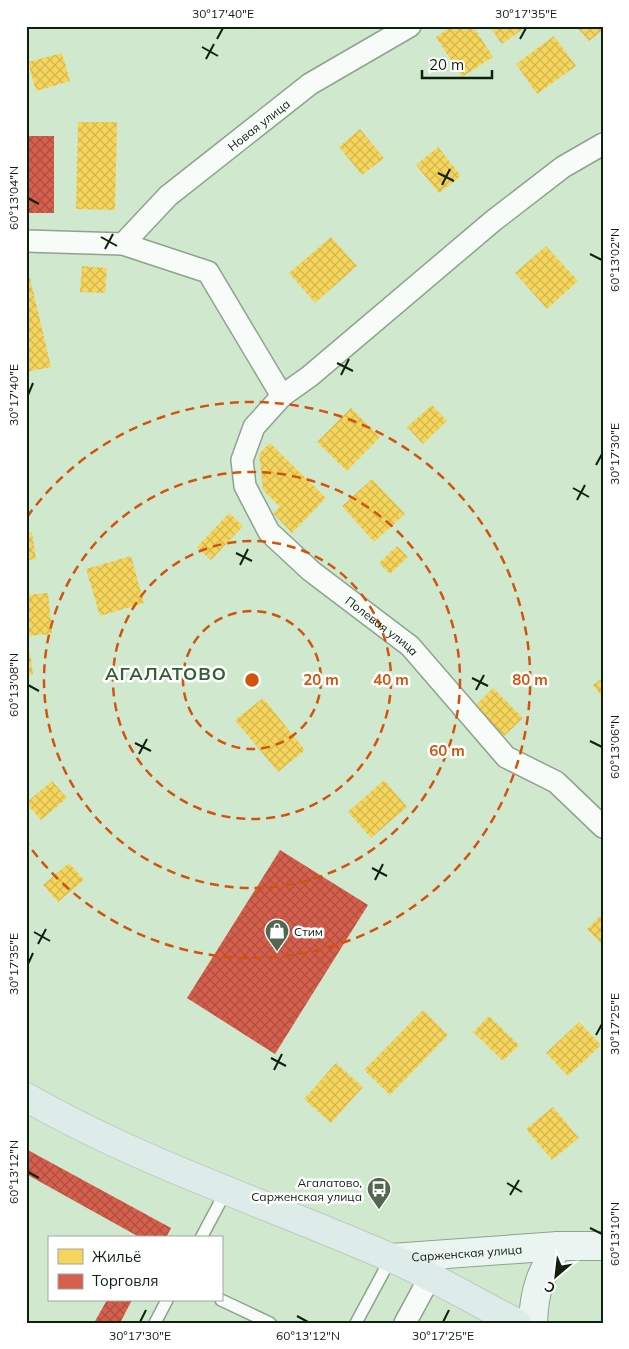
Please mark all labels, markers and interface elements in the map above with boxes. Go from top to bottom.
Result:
text: 30°17'40"E [192,6,254,21]
text: 30°17'35"E [495,6,557,21]
scale bar [422,48,492,80]
text: 20 m [429,55,464,74]
street label: Новая улица [224,96,293,154]
text: 60°13'04"N [6,166,21,230]
text: 60°13'02"N [607,228,622,292]
text: 30°17'40"E [6,364,21,426]
text: 30°17'30"E [607,423,622,485]
street label: Полевая улица [343,592,422,658]
text: 60°13'08"N [6,653,21,717]
district label: АГАЛАТОВО [105,662,227,685]
text: 20 m [303,670,339,689]
text: 40 m [373,670,409,689]
text: 80 m [512,670,548,689]
centre of rings [243,671,261,689]
text: 60°13'06"N [607,715,622,779]
text: 60 m [429,741,465,760]
shop icon: Стим [264,918,290,952]
place label: Стим [294,924,323,939]
text: 30°17'35"E [6,933,21,995]
text: 30°17'25"E [607,993,622,1055]
text: 60°13'12"N [6,1140,21,1204]
place label: Агалатово, Сарженская улица [251,1175,362,1204]
bus stop icon: Агалатово, Сарженская улица [366,1176,392,1210]
text: 60°13'10"N [607,1202,622,1266]
legend [48,1236,222,1302]
street label: Сарженская улица [411,1241,523,1264]
text: Жильё [92,1247,141,1266]
north arrow [532,1252,582,1302]
text: Торговля [92,1271,159,1290]
text: С [541,1277,558,1298]
text: 30°17'30"E [109,1328,171,1343]
text: 60°13'12"N [276,1328,340,1343]
text: 30°17'25"E [412,1328,474,1343]

